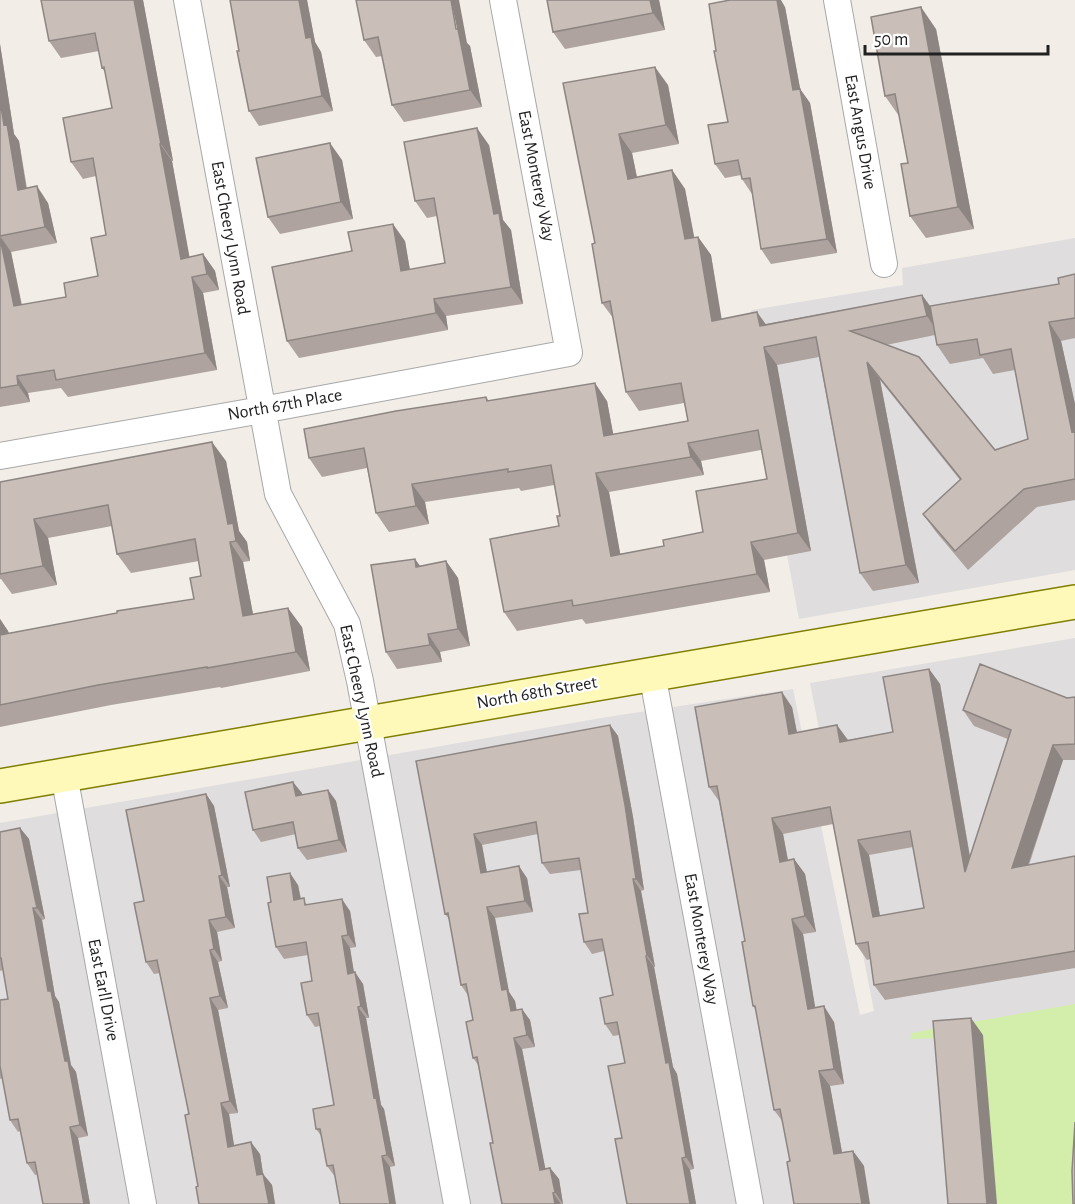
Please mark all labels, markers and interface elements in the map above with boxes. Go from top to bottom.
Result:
scale bar [865,18,1048,56]
text: 50 m [874,31,908,49]
street label: East Angus Drive [841,73,879,191]
street label: East Monterey Way [514,109,558,243]
street label: East Cheery Lynn Road [208,160,252,316]
street label: North 67th Place [226,386,344,424]
street label: East Cheery Lynn Road [336,623,386,779]
street label: North 68th Street [475,674,599,712]
street label: East Monterey Way [681,872,721,1006]
street label: East Earll Drive [84,937,122,1043]

